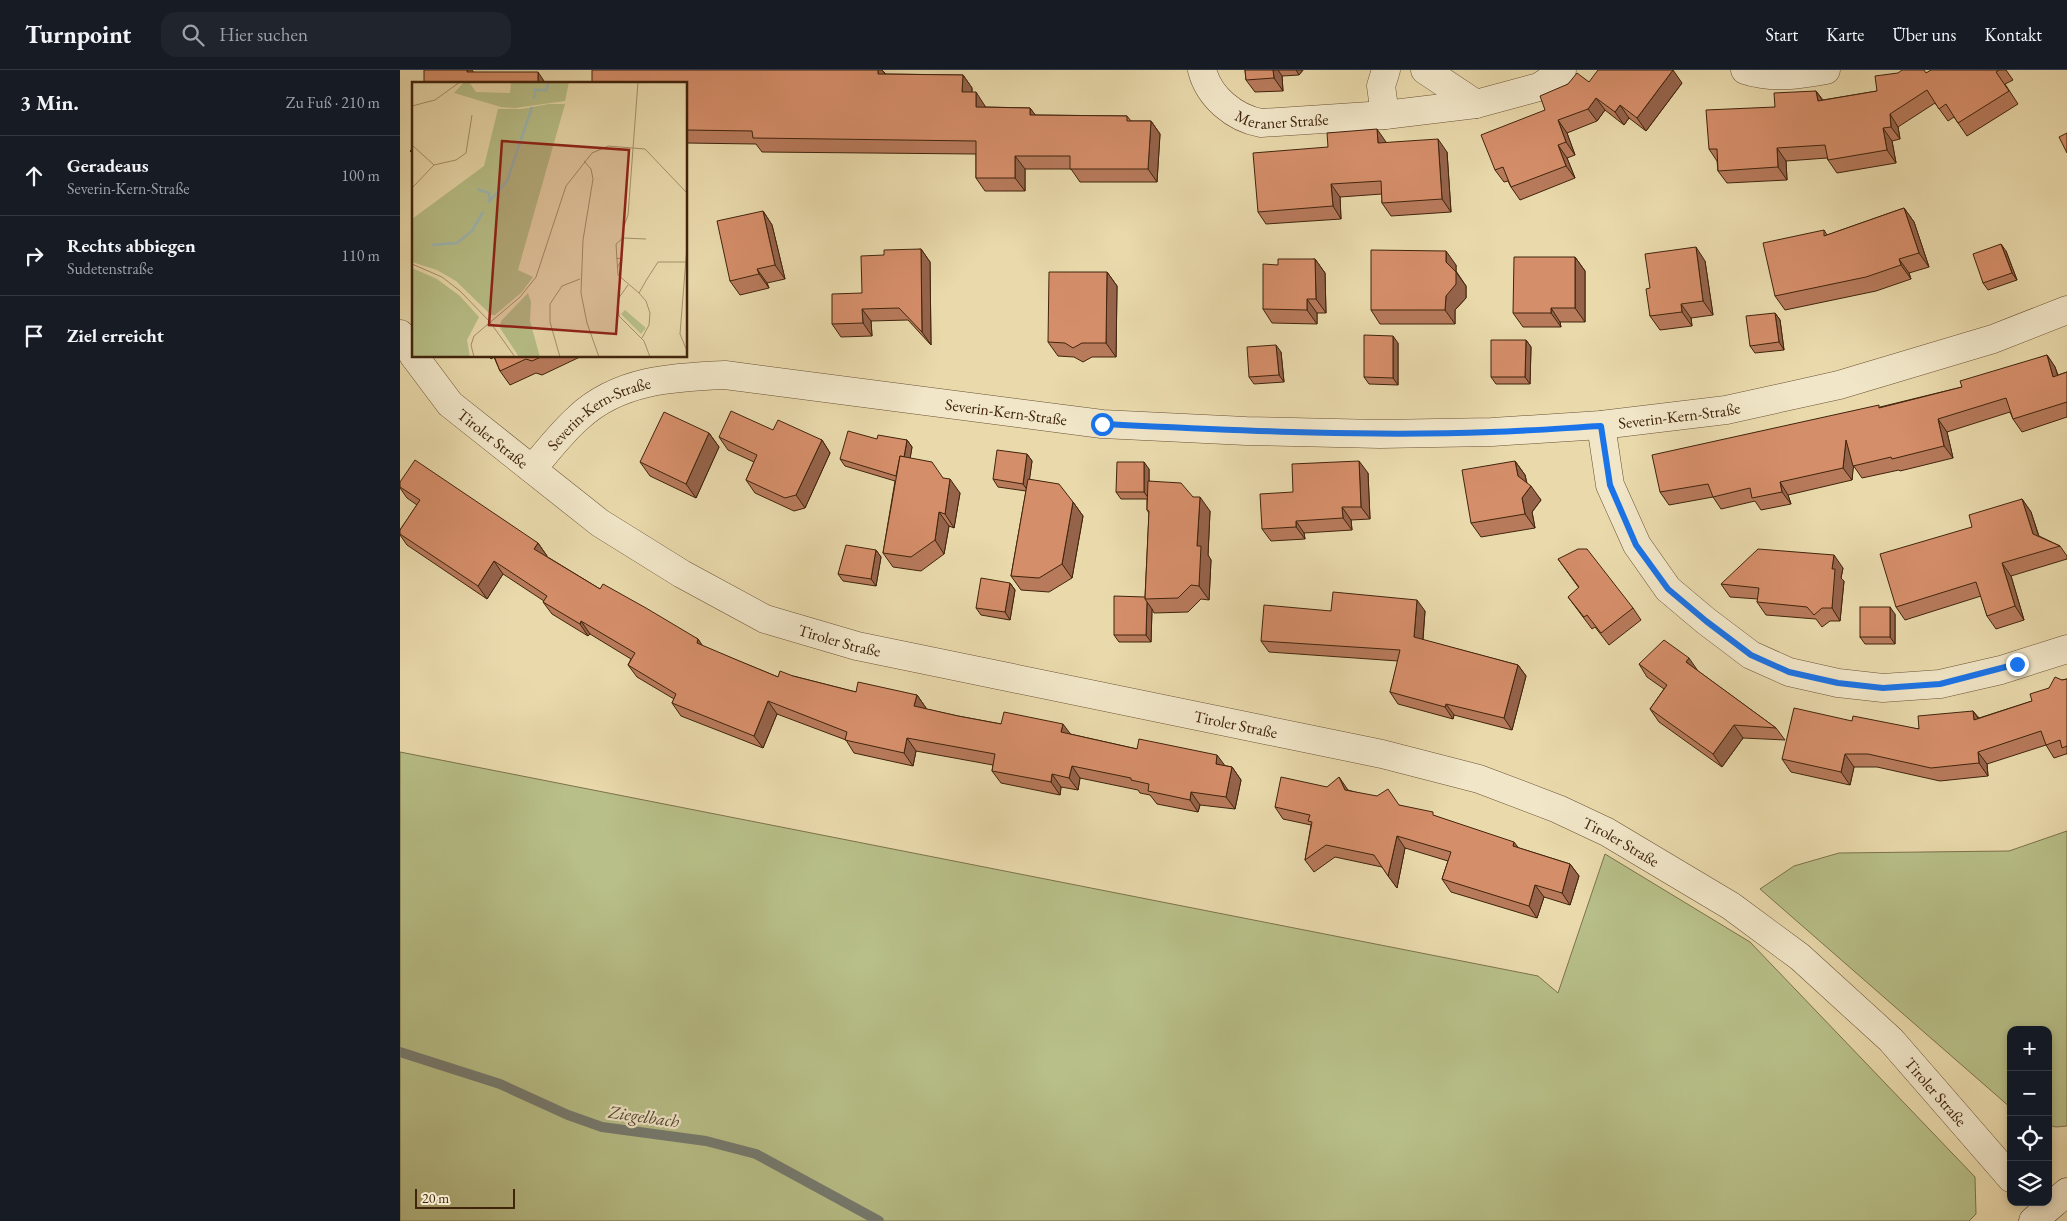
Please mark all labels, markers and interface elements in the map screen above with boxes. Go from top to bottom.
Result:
search box [161,12,511,57]
text: Turnpoint [25,19,131,50]
icon: search [179,21,207,49]
text: Hier suchen [219,22,308,47]
text: Start [1765,23,1798,46]
text: Karte [1826,23,1864,46]
text: Über uns [1892,23,1956,46]
text: Kontakt [1984,23,2042,46]
inset map [412,82,688,358]
text: 3 Min. [20,89,79,116]
text: Zu Fuß · 210 m [286,92,380,113]
street label: Meraner Straße [1232,105,1329,134]
text: Geradeaus [67,153,149,178]
icon: ahead [20,162,48,190]
text: 100 m [341,165,380,186]
text: Severin-Kern-Straße [67,178,189,199]
text: Rechts abbiegen [67,233,196,258]
icon: right [20,242,48,270]
text: 110 m [341,245,380,266]
text: Sudetenstraße [67,258,153,279]
icon: arrive [20,322,48,350]
text: Ziel erreicht [67,323,164,348]
street label: Severin-Kern-Straße [542,372,653,455]
street label: Severin-Kern-Straße [944,393,1068,430]
street label: Severin-Kern-Straße [1617,397,1742,433]
street label: Tiroler Straße [453,404,533,473]
route start [1091,413,1114,436]
street label: Tiroler Straße [796,619,883,661]
route end [2006,653,2029,676]
street label: Tiroler Straße [1192,705,1279,743]
street label: Tiroler Straße [1579,812,1663,871]
map controls [2007,1026,2052,1206]
button: + [2007,1026,2052,1071]
street label: Tiroler Straße [1900,1053,1972,1131]
button: − [2007,1071,2052,1116]
water label: Ziegelbach [606,1099,681,1133]
button: locate [2007,1116,2052,1161]
button: layers [2007,1161,2052,1206]
scale bar [415,1186,515,1209]
text: 20 m [422,1189,449,1207]

